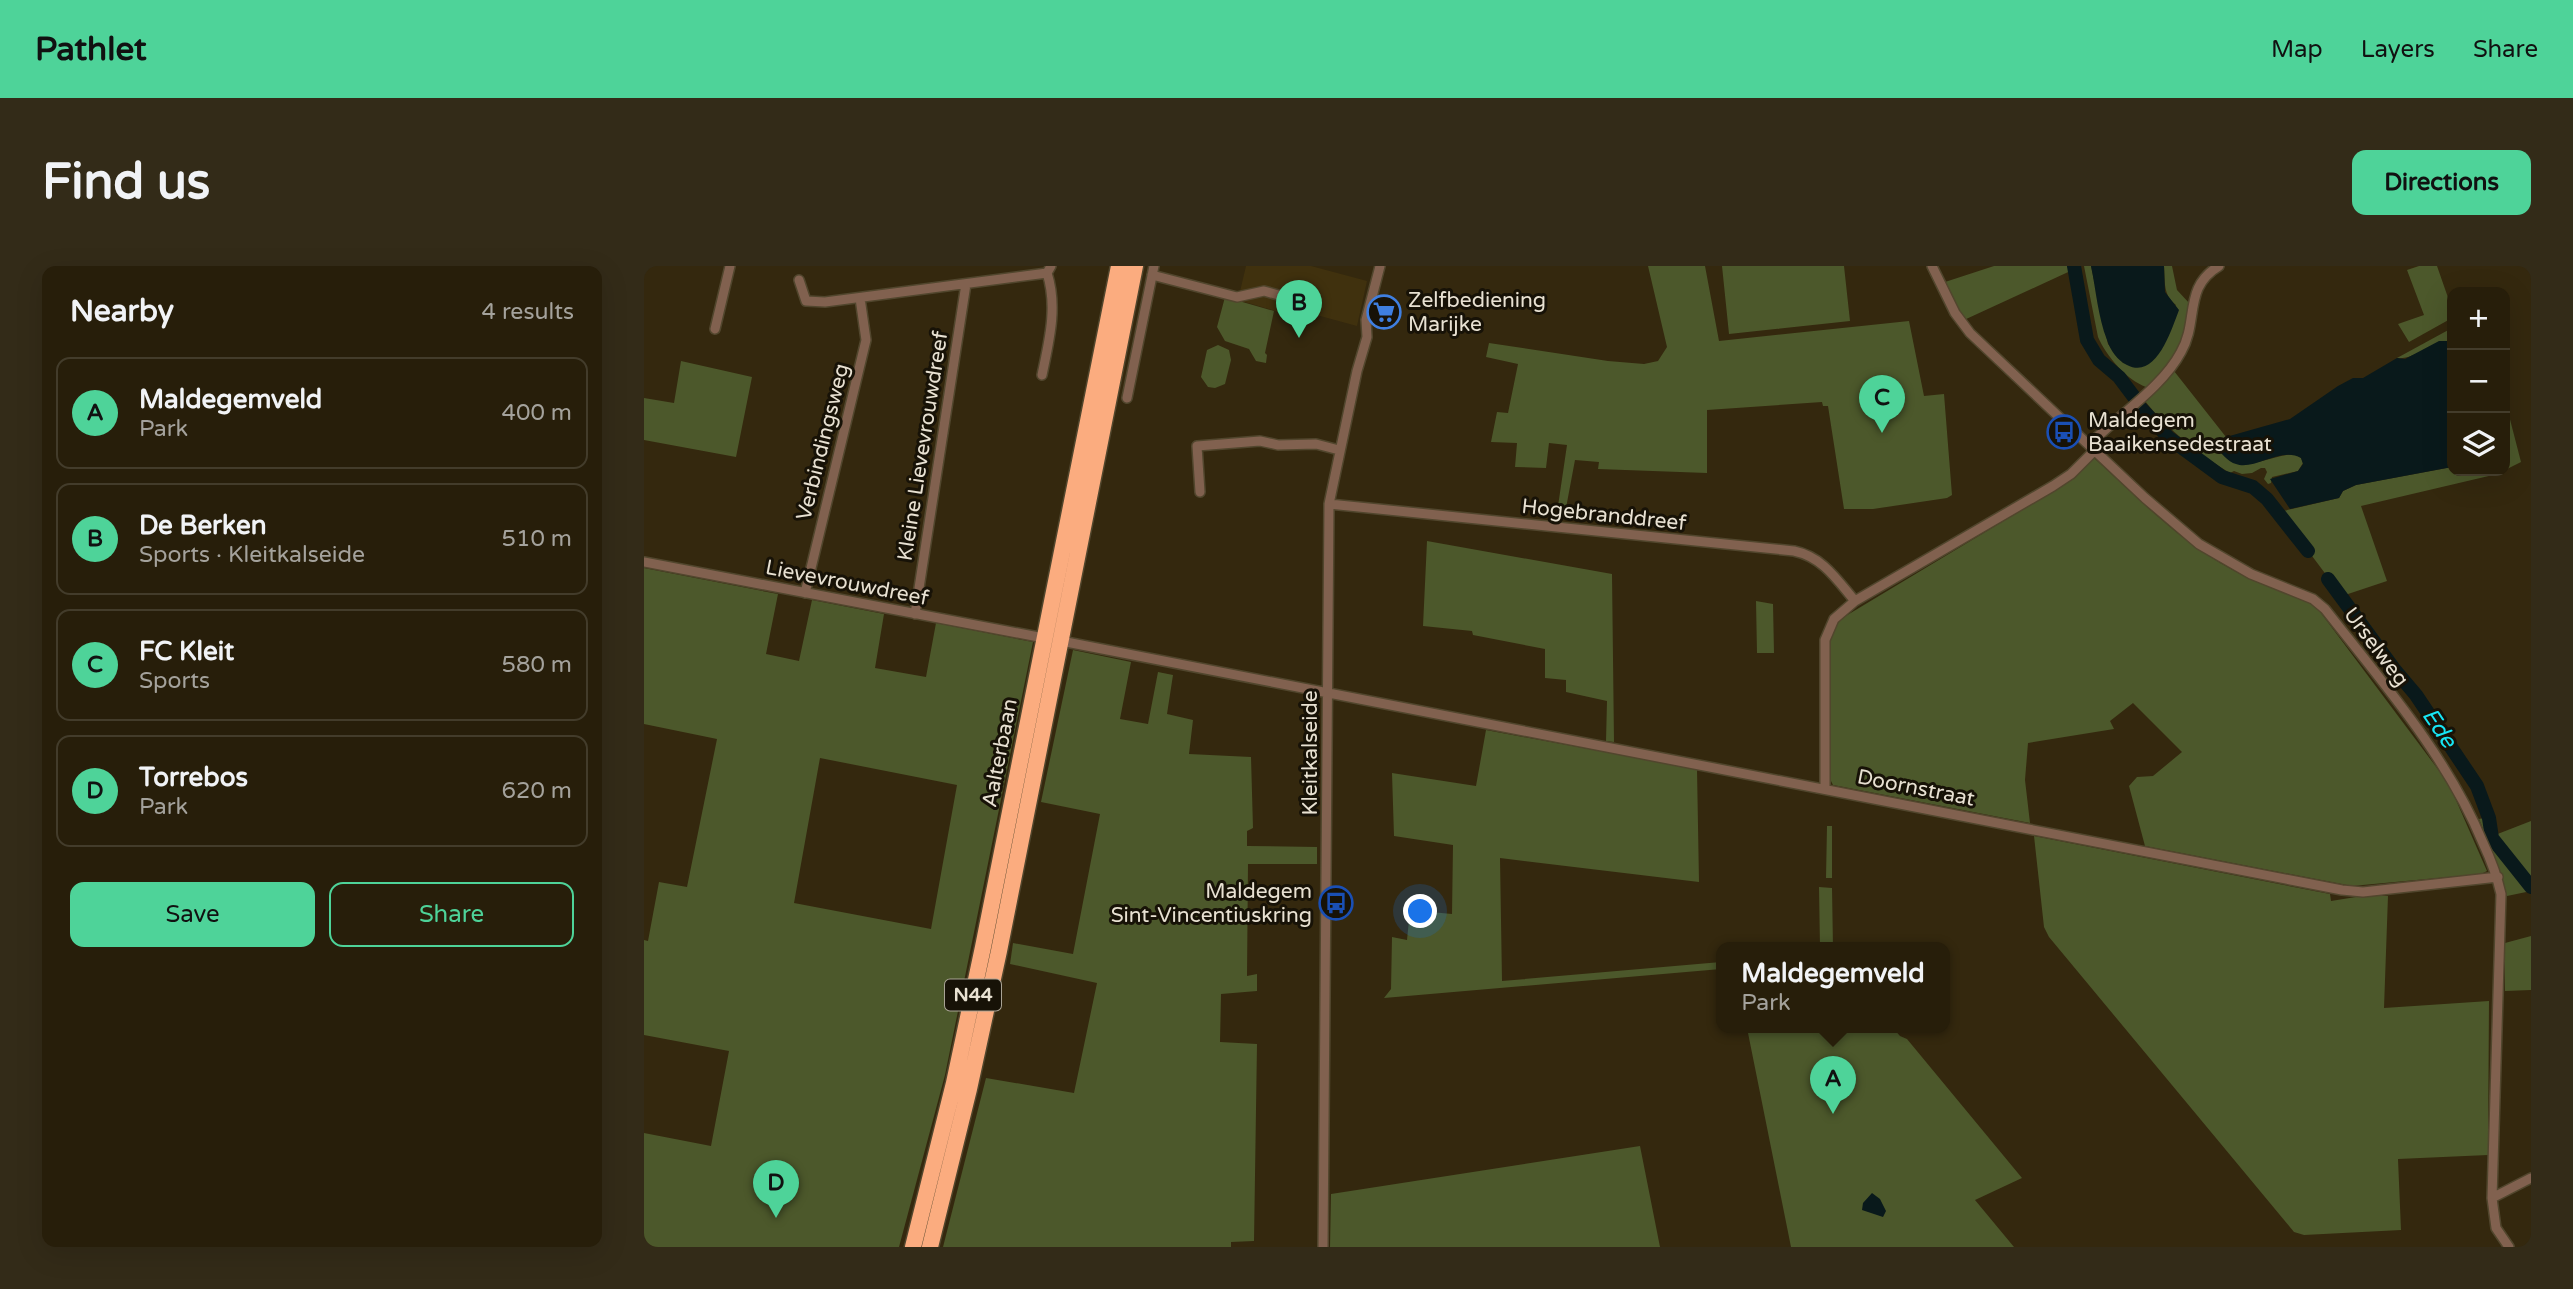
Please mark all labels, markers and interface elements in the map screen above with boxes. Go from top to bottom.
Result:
text: Pathlet [35,30,147,69]
text: Map [2271,35,2323,64]
text: Layers [2361,35,2435,64]
text: Share [2473,35,2538,64]
button: Directions [2352,150,2531,215]
text: Find us [42,153,210,212]
pin: B [1276,280,1322,338]
map controls [2447,287,2510,476]
button: + [2447,287,2510,350]
place label: Zelfbediening Marijke [1408,288,1546,337]
text: Nearby [70,293,174,330]
supermarket icon: Zelfbediening Marijke [1365,293,1403,331]
text: 4 results [481,298,574,326]
street label: Kleine Lievevrouwdreef [893,329,953,563]
button: − [2447,350,2510,413]
street label: Verbindingsweg [791,361,855,523]
pin: C [1859,375,1905,433]
text: Maldegemveld [139,384,322,415]
text: A [86,399,104,427]
text: 400 m [502,399,572,427]
place label: Maldegem Baaikensedestraat [2088,408,2272,457]
bus stop icon: Maldegem Baaikensedestraat [2045,413,2083,451]
button: layers [2447,413,2510,476]
text: Park [139,415,188,443]
street label: Hogebranddreef [1520,494,1688,536]
text: De Berken [139,510,267,541]
text: B [87,525,103,553]
text: 510 m [502,525,572,553]
text: Sports · Kleitkalseide [139,541,365,569]
street label: Lievevrouwdreef [763,555,931,611]
street label: Urselweg [2338,603,2414,691]
text: FC Kleit [139,636,234,667]
text: C [87,651,103,679]
text: 580 m [502,651,572,679]
text: Sports [139,667,210,695]
street label: Kleitkalseide [1298,690,1323,816]
street label: Aalterbaan [977,697,1023,809]
water label: Ede [2416,703,2463,755]
text: Torrebos [139,762,248,793]
street label: Doornstraat [1855,764,1977,812]
text: D [86,777,104,805]
text: 620 m [502,777,572,805]
text: Park [139,793,188,821]
place label: Maldegem Sint-Vincentiuskring [1111,879,1312,928]
button: Save [70,882,315,947]
button: Share [329,882,574,947]
bus stop icon: Maldegem Sint-Vincentiuskring [1317,884,1355,922]
your location [1403,894,1437,928]
popup [1716,942,1950,1033]
text: Maldegemveld [1741,958,1925,989]
road number: N44 [945,980,1001,1010]
text: Park [1741,989,1791,1017]
pin: A [1810,1056,1856,1114]
pin: D [753,1160,799,1218]

